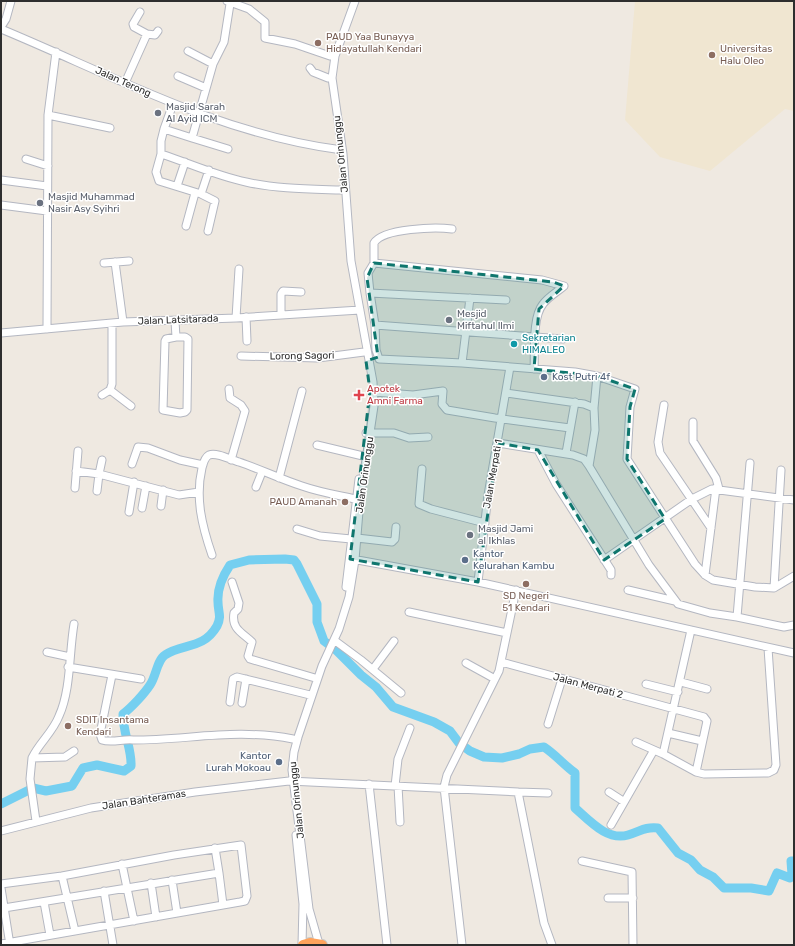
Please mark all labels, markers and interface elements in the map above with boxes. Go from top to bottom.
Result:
place label: PAUD Yaa Bunayya Hidayatullah Kendari [326,31,422,55]
marker: PAUD Yaa Bunayya Hidayatullah Kendari [313,38,323,48]
place label: Universitas Halu Oleo [720,43,772,67]
marker: Universitas Halu Oleo [707,50,717,60]
street label: Jalan Terong [93,64,153,100]
place label: Masjid Sarah Al Ayid ICM [166,101,225,125]
marker: Masjid Sarah Al Ayid ICM [153,108,163,118]
street label: Jalan Orinunggu [331,115,351,193]
place label: Masjid Muhammad Nasir Asy Syihri [48,191,135,215]
marker: Masjid Muhammad Nasir Asy Syihri [35,198,45,208]
place label: Mesjid Miftahul Ilmi [457,308,514,332]
street label: Jalan Latsitarada [137,313,219,327]
marker: Mesjid Miftahul Ilmi [444,315,454,325]
place label: Sekretarian HIMALEO [522,332,575,356]
marker: Sekretarian HIMALEO [509,339,519,349]
street label: Lorong Sagori [269,349,335,363]
place label: Kost Putri 4f [552,371,610,383]
marker: Kost Putri 4f [539,372,549,382]
place label: Apotek Amni Farma [367,383,423,407]
marker: Apotek Amni Farma [354,390,364,400]
street label: Jalan Orinunggu [354,436,376,514]
street label: Jalan Merpati 1 [481,438,505,510]
place label: PAUD Amanah [270,496,337,508]
marker: PAUD Amanah [340,497,350,507]
place label: Masjid Jami al Ikhlas [478,523,533,547]
marker: Masjid Jami al Ikhlas [465,530,475,540]
place label: Kantor Kelurahan Kambu [473,548,554,572]
marker: Kantor Kelurahan Kambu [460,555,470,565]
marker: SD Negeri 51 Kendari [521,579,531,589]
place label: SD Negeri 51 Kendari [502,590,550,614]
street label: Jalan Merpati 2 [552,671,624,701]
place label: SDIT Insantama Kendari [76,714,149,738]
marker: SDIT Insantama Kendari [63,721,73,731]
place label: Kantor Lurah Mokoau [206,750,271,774]
marker: Kantor Lurah Mokoau [274,757,284,767]
street label: Jalan Orinunggu [287,761,307,839]
street label: Jalan Bahteramas [101,787,187,813]

